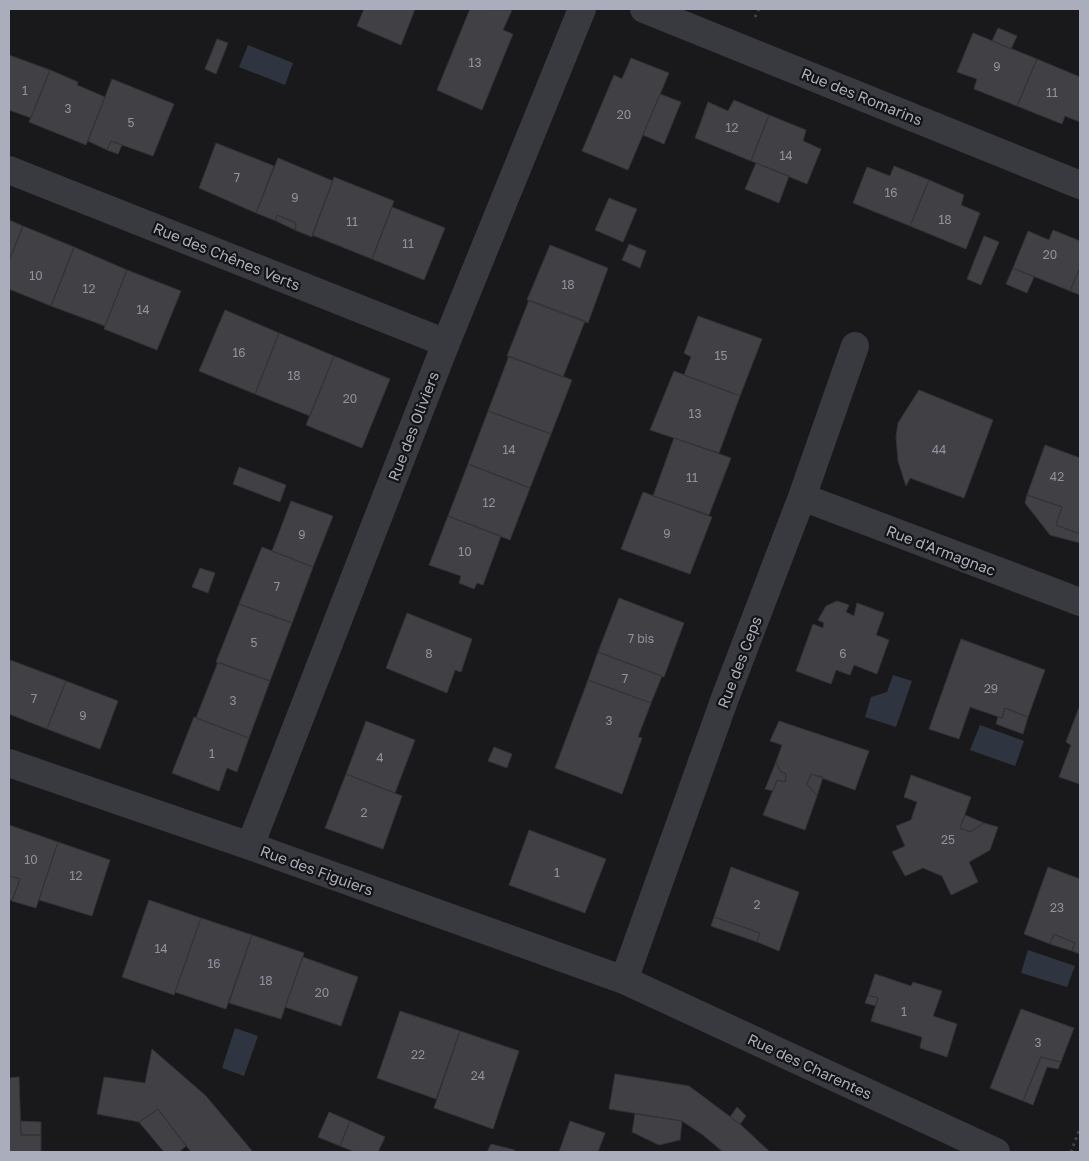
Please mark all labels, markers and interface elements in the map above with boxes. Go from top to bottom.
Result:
house number: 13 [469,55,481,70]
house number: 9 [993,59,1001,74]
street label: Rue des Romarins [799,64,925,129]
house number: 1 [22,83,28,98]
house number: 11 [1046,85,1058,100]
house number: 3 [64,101,72,116]
house number: 20 [617,107,631,122]
house number: 5 [128,115,135,130]
house number: 12 [726,120,738,135]
house number: 14 [779,148,793,163]
house number: 7 [234,170,240,185]
house number: 16 [884,185,898,200]
house number: 9 [291,190,299,205]
house number: 18 [938,212,952,227]
house number: 11 [346,214,358,229]
street label: Rue des Chênes Verts [151,218,303,294]
house number: 11 [402,236,414,251]
house number: 20 [1043,247,1057,262]
house number: 10 [29,268,43,283]
house number: 18 [561,277,575,292]
house number: 12 [83,281,95,296]
house number: 14 [136,302,150,317]
house number: 16 [232,345,246,360]
house number: 15 [715,348,727,363]
house number: 18 [287,368,301,383]
street label: Rue des Oliviers [384,369,442,483]
house number: 20 [343,391,357,406]
house number: 13 [689,406,701,421]
house number: 14 [502,442,516,457]
house number: 44 [932,442,946,457]
house number: 42 [1050,469,1064,484]
house number: 11 [686,470,698,485]
house number: 12 [483,495,495,510]
street label: Rue d'Armagnac [884,521,998,579]
house number: 9 [663,526,671,541]
house number: 9 [298,527,306,542]
house number: 10 [458,544,472,559]
house number: 7 [274,579,280,594]
street label: Rue des Ceps [713,613,765,711]
house number: 7 bis [628,631,654,646]
house number: 5 [251,635,258,650]
house number: 8 [425,646,433,661]
house number: 6 [839,646,847,661]
house number: 7 [622,671,628,686]
house number: 29 [984,681,998,696]
house number: 7 [31,691,37,706]
house number: 3 [229,693,237,708]
house number: 9 [79,708,87,723]
house number: 3 [605,713,613,728]
house number: 1 [209,746,215,761]
house number: 4 [376,750,384,765]
house number: 2 [361,805,368,820]
house number: 25 [941,832,955,847]
street label: Rue des Figuiers [258,841,376,899]
house number: 10 [24,852,38,867]
house number: 1 [554,865,560,880]
house number: 12 [70,868,82,883]
house number: 2 [754,897,761,912]
house number: 23 [1050,900,1064,915]
house number: 14 [154,941,168,956]
house number: 16 [207,956,221,971]
house number: 18 [259,973,273,988]
house number: 20 [315,985,329,1000]
house number: 1 [901,1004,907,1019]
street label: Rue des Charentes [745,1029,875,1103]
house number: 3 [1034,1035,1042,1050]
house number: 22 [411,1047,425,1062]
house number: 24 [471,1068,485,1083]

